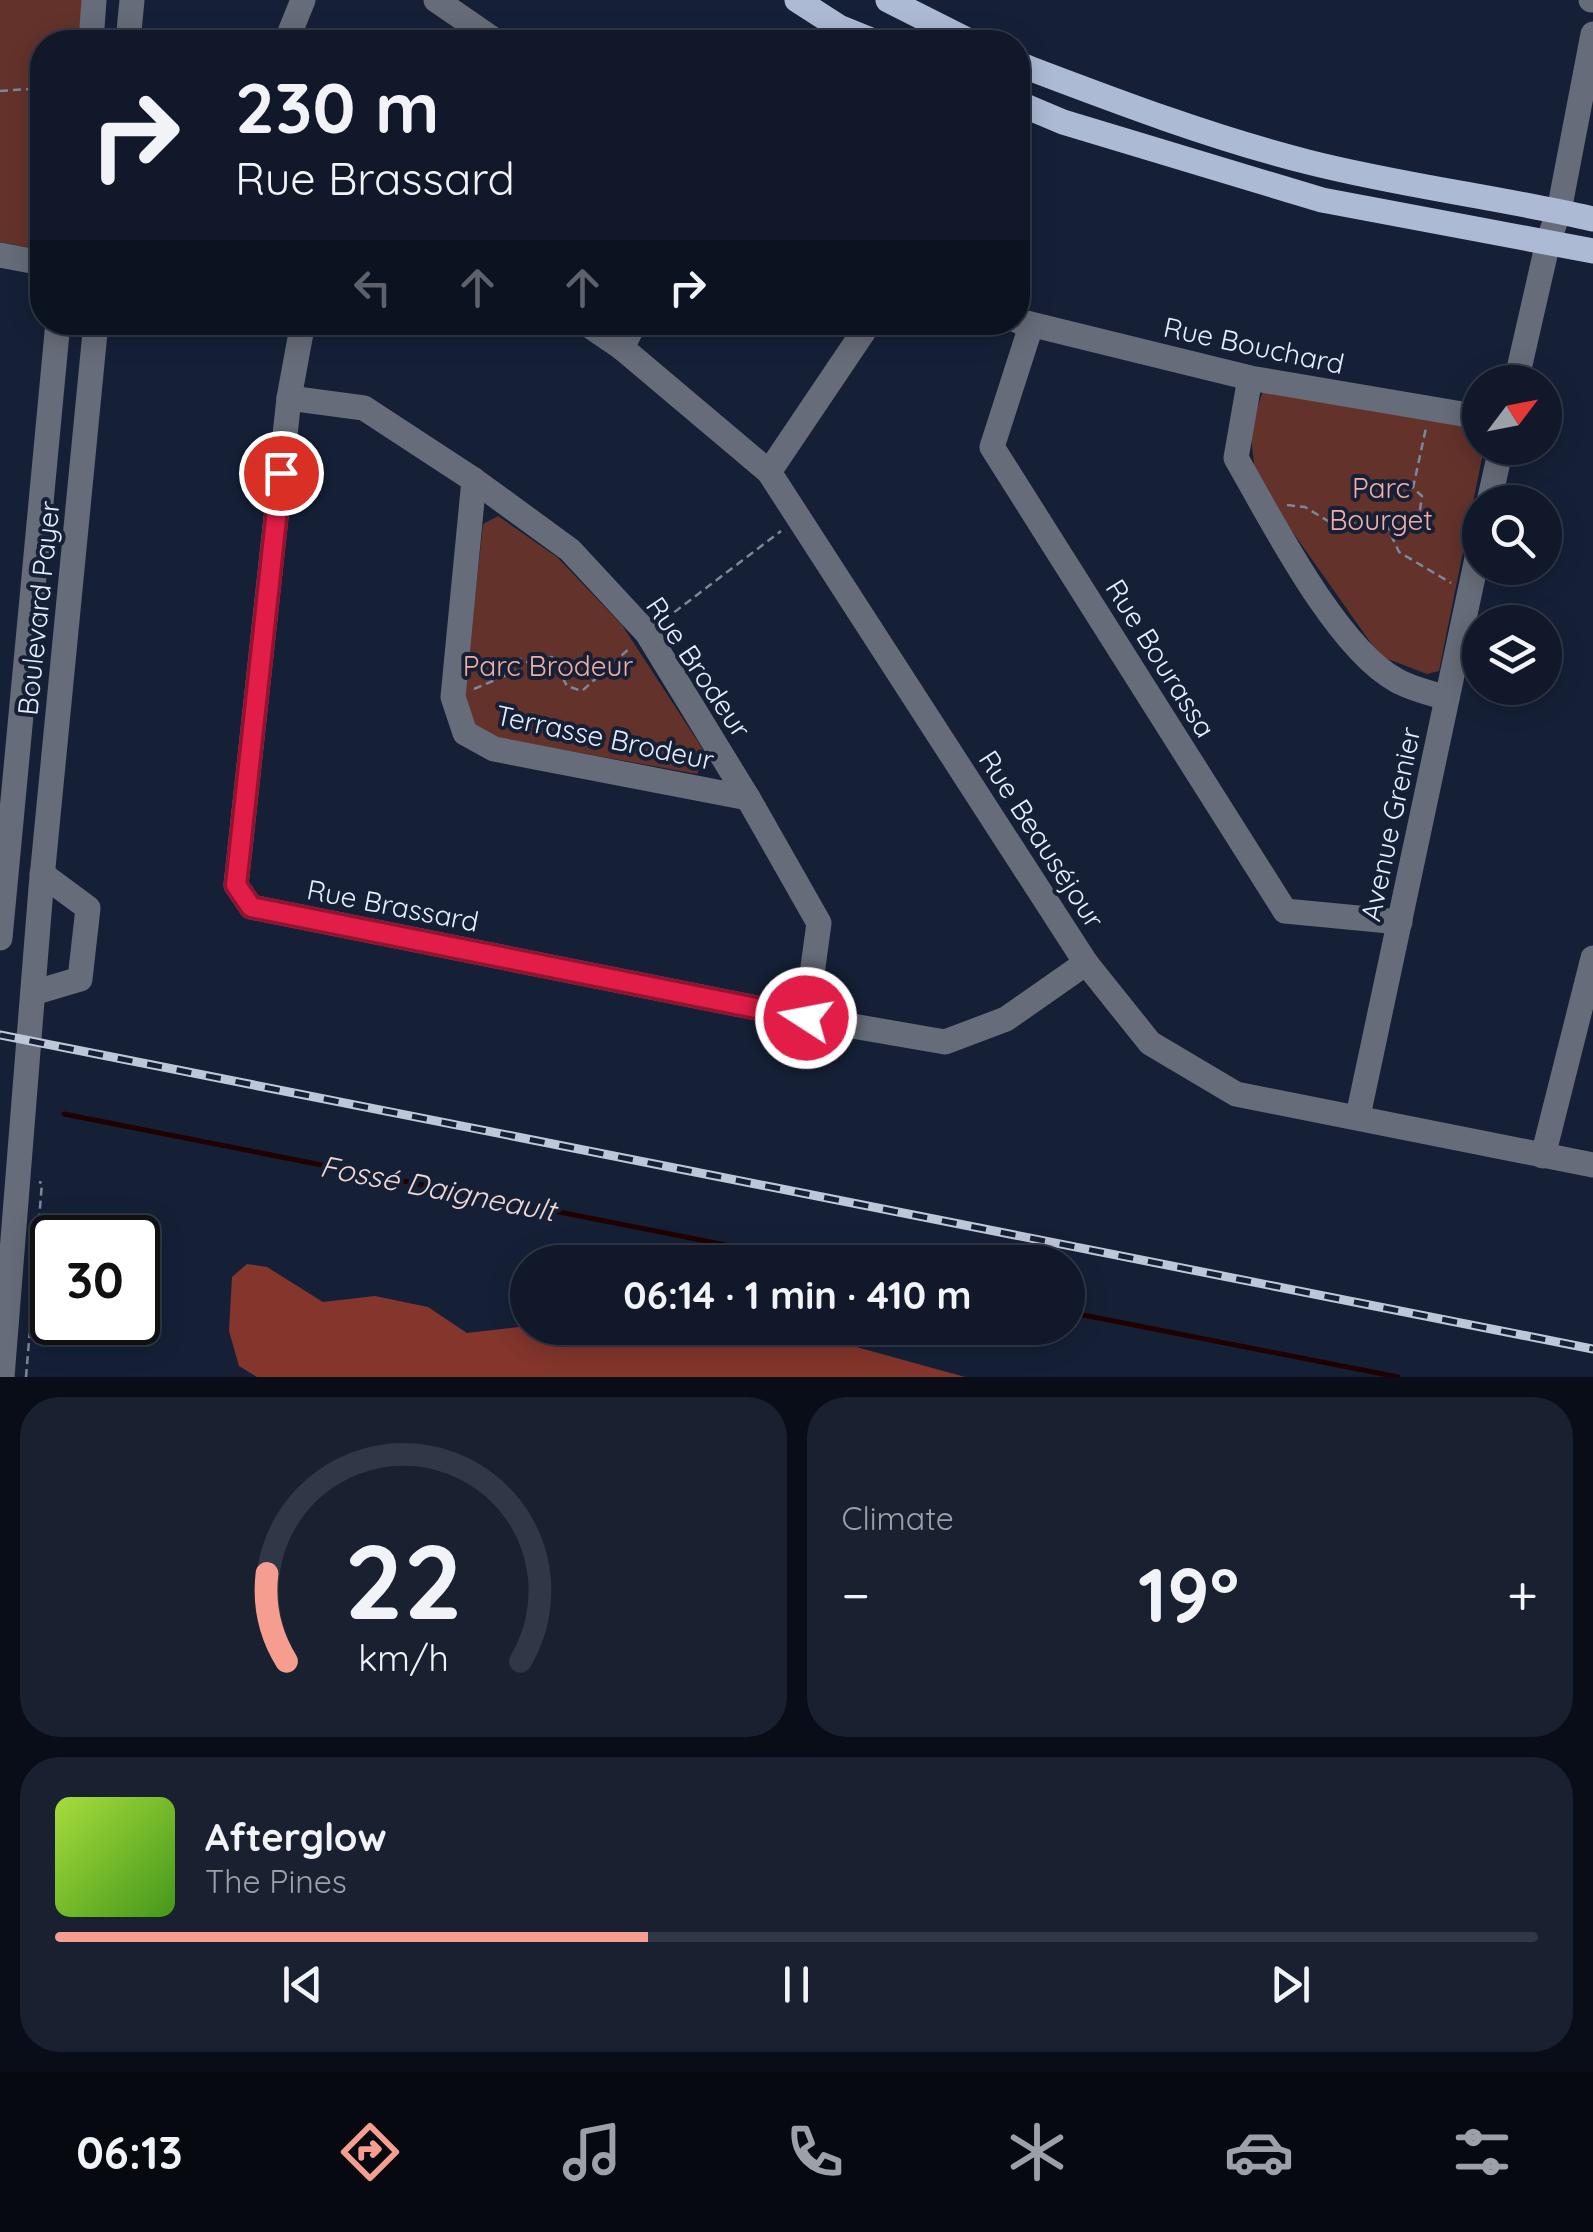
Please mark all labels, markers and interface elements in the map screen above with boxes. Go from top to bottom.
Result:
text: 230 m [235,63,440,151]
icon: right [70,70,200,200]
text: Rue Brassard [235,150,515,206]
icon: left [345,260,400,315]
icon: ahead [450,260,505,315]
icon: ahead [555,260,610,315]
icon: right [660,260,715,315]
street label: Rue Bouchard [1161,309,1347,381]
north arrow [1462,365,1562,465]
map controls [1462,365,1562,705]
pin [239,431,324,516]
icon: arrive [254,446,309,501]
park label: Parc Bourget [1329,470,1433,537]
button: search [1462,485,1562,585]
street label: Boulevard Payer [9,499,67,717]
street label: Rue Bourassa [1099,572,1223,744]
street label: Rue Brodeur [639,590,759,744]
button: layers [1462,605,1562,705]
park label: Parc Brodeur [463,648,634,683]
street label: Terrasse Brodeur [493,697,717,777]
street label: Avenue Grenier [1352,723,1428,924]
street label: Rue Beauséjour [972,744,1113,935]
street label: Rue Brassard [304,871,482,939]
position arrow [754,966,858,1070]
water label: Fossé Daigneault [317,1147,562,1230]
speed limit sign: 30 [30,1215,160,1345]
text: 06:14 · 1 min · 410 m [623,1271,972,1319]
text: Climate [842,1498,954,1538]
text: 22 [344,1515,462,1645]
text: 19° [1138,1547,1239,1641]
text: − [842,1560,870,1629]
text: + [1507,1560,1538,1629]
text: km/h [358,1635,449,1680]
text: Afterglow [205,1813,387,1861]
text: The Pines [205,1861,347,1901]
icon: previous [275,1957,330,2012]
icon: pause [769,1957,824,2012]
icon: next [1263,1957,1318,2012]
icon: directions [335,2117,405,2187]
icon: music [557,2117,627,2187]
icon: phone [780,2117,850,2187]
icon: climate [1002,2117,1072,2187]
icon: car [1224,2117,1294,2187]
icon: filters [1447,2117,1517,2187]
text: 06:13 [76,2124,183,2180]

